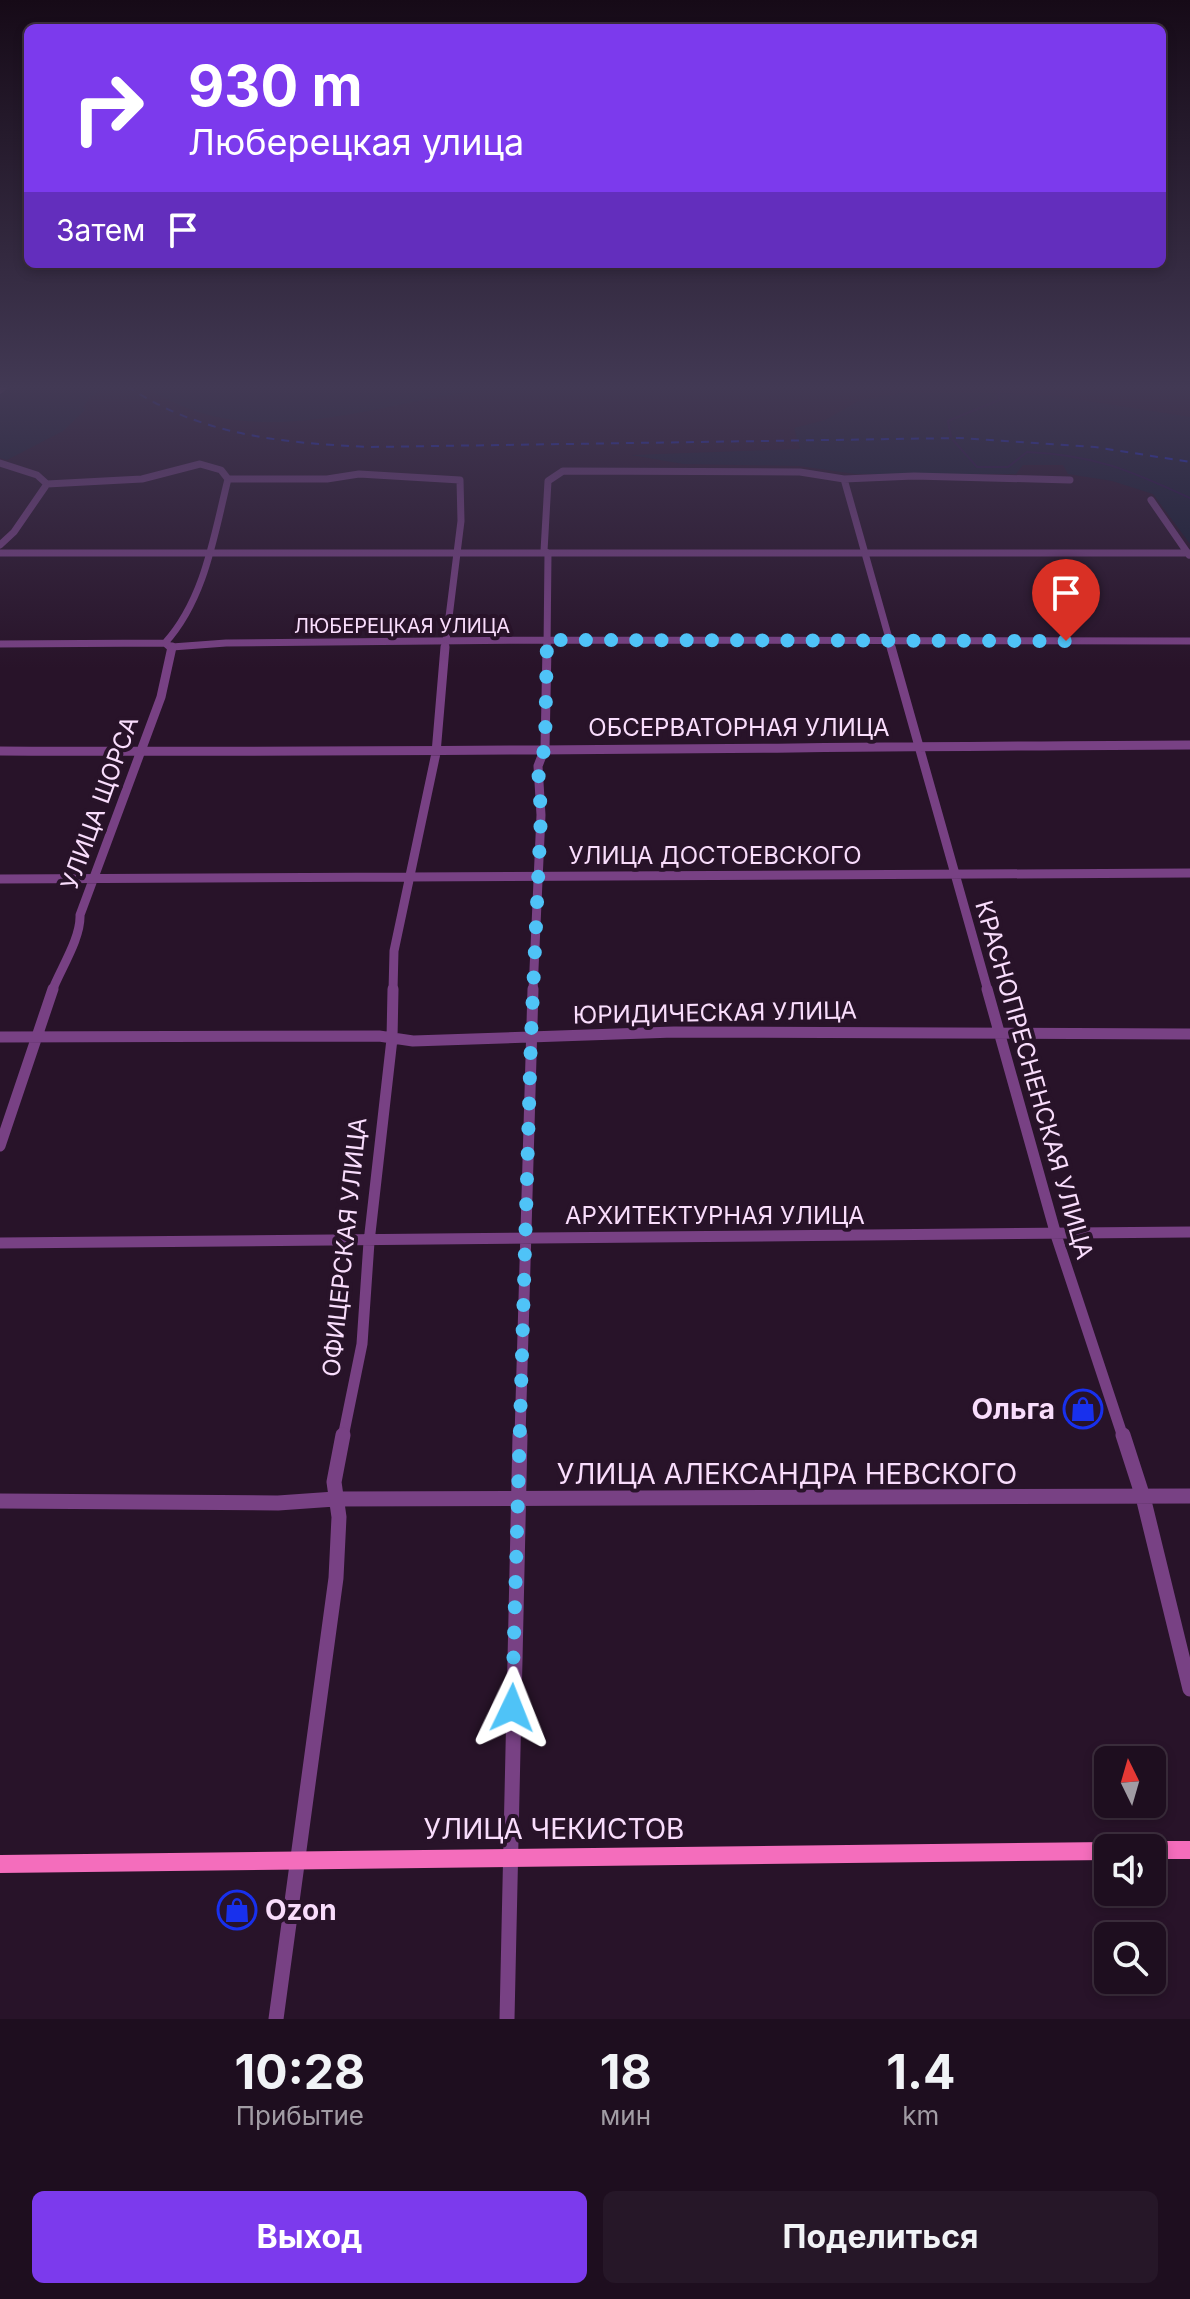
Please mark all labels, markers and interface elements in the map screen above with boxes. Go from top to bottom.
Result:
text: 930 m [188,52,363,120]
icon: right [56,56,160,160]
text: Люберецкая улица [188,120,524,164]
icon: arrive [161,208,205,252]
text: Затем [56,212,145,248]
pin [1032,559,1100,641]
icon: arrive [1044,571,1088,615]
street label: ЛЮБЕРЕЦКАЯ УЛИЦА [294,614,510,638]
street label: УЛИЦА ЩОРСА [55,712,144,893]
street label: ОБСЕРВАТОРНАЯ УЛИЦА [588,713,890,742]
street label: УЛИЦА ДОСТОЕВСКОГО [568,841,862,870]
street label: КРАСНОПРЕСНЕНСКАЯ УЛИЦА [969,897,1100,1263]
street label: ЮРИДИЧЕСКАЯ УЛИЦА [573,996,857,1029]
street label: ОФИЦЕРСКАЯ УЛИЦА [316,1116,373,1378]
street label: АРХИТЕКТУРНАЯ УЛИЦА [565,1201,865,1230]
shop icon: Ольга [1062,1388,1104,1430]
place label: Ольга [971,1392,1055,1426]
street label: УЛИЦА АЛЕКСАНДРА НЕВСКОГО [557,1457,1017,1491]
position arrow [470,1666,554,1750]
north arrow [1094,1746,1166,1818]
map controls [1094,1746,1166,1994]
street label: УЛИЦА ЧЕКИСТОВ [424,1812,684,1846]
button: sound [1094,1834,1166,1906]
shop icon: Ozon [216,1889,258,1931]
place label: Ozon [265,1893,337,1927]
button: search [1094,1922,1166,1994]
text: 10:28 [235,2042,365,2101]
text: 18 [600,2042,652,2101]
text: 1.4 [886,2042,955,2101]
text: Прибытие [236,2100,364,2131]
text: мин [600,2100,651,2131]
text: km [902,2100,939,2131]
button: Выход [32,2191,587,2283]
button: Поделиться [603,2191,1158,2283]

